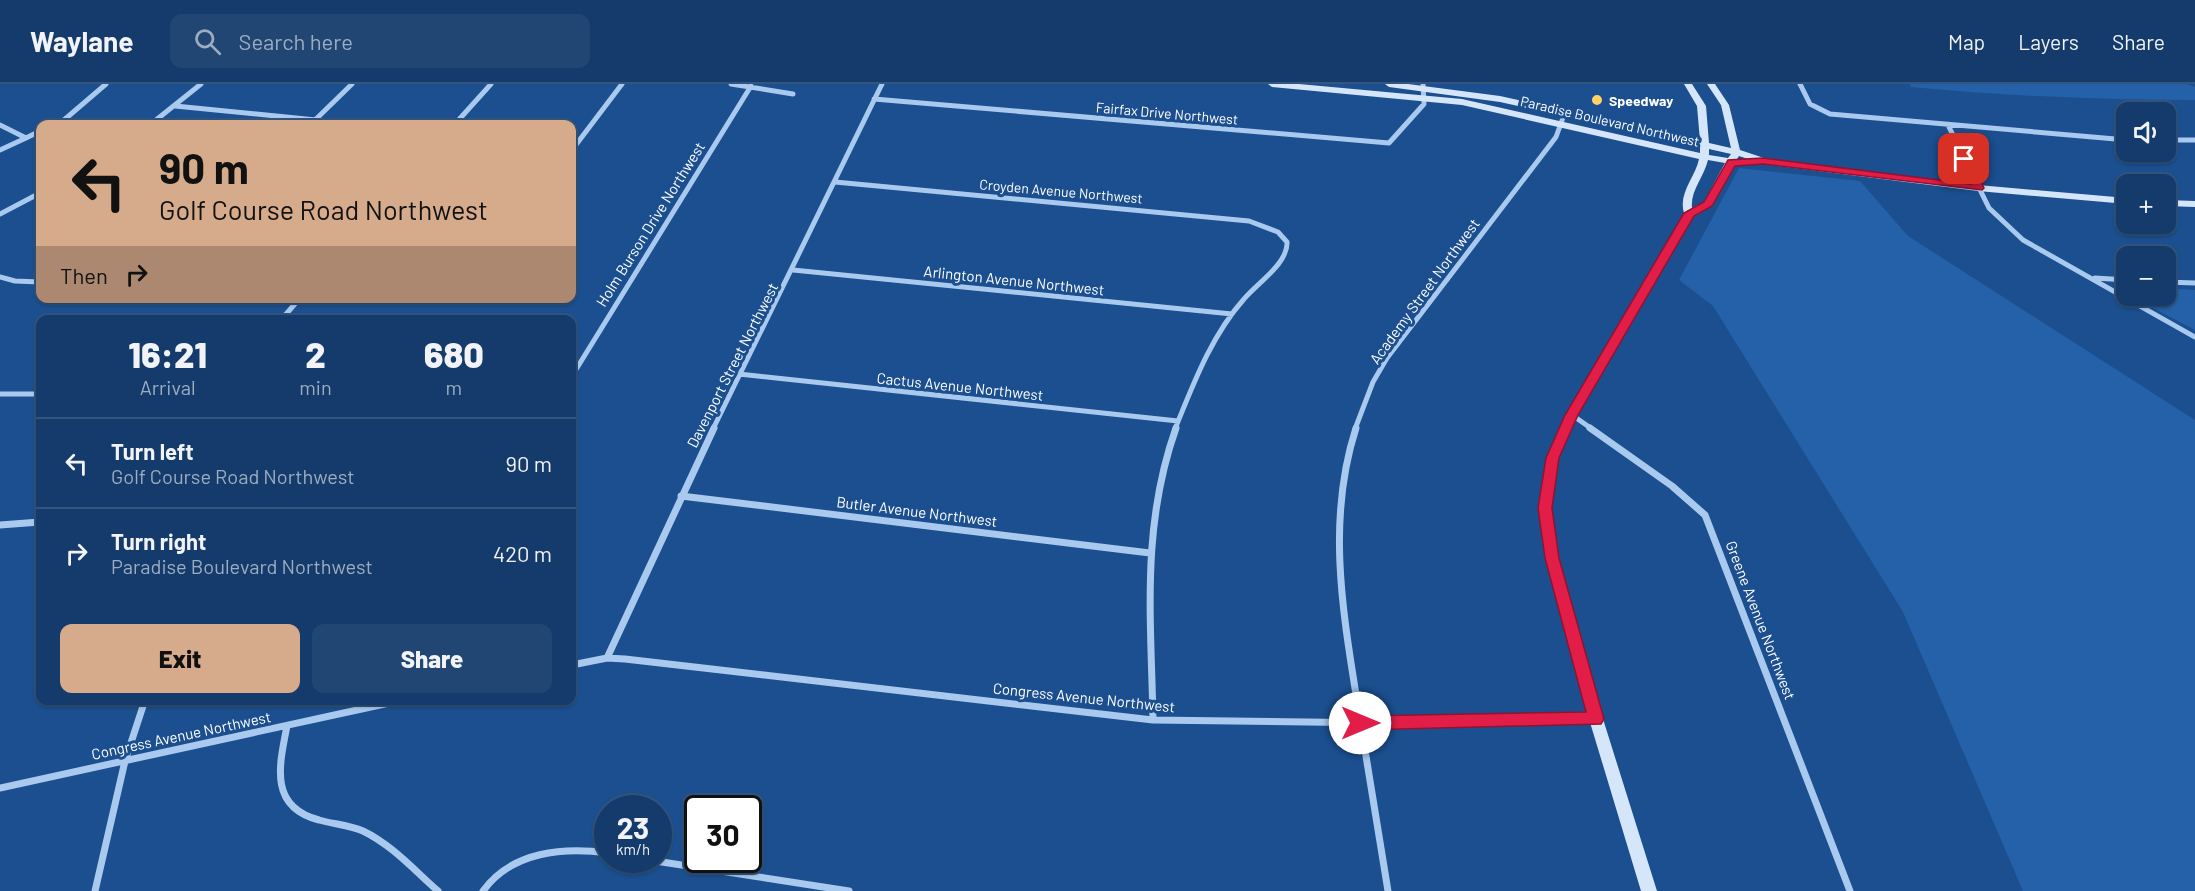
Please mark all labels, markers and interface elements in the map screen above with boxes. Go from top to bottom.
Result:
search box [170,14,590,68]
text: Waylane [30,24,134,58]
icon: search [191,25,224,58]
text: Search here [239,28,353,54]
text: Map [1948,29,1985,54]
text: Layers [2018,29,2079,54]
text: Share [2112,29,2165,54]
street label: Paradise Boulevard Northwest [1519,92,1701,150]
place label: Speedway [1609,92,1673,109]
marker: Speedway [1590,93,1604,107]
street label: Fairfax Drive Northwest [1095,98,1239,128]
map controls [2116,102,2176,306]
button: sound [2116,102,2176,162]
pin [1938,133,1989,184]
street label: Holm Burson Drive Northwest [592,138,708,310]
text: 90 m [159,142,249,192]
icon: arrive [1947,142,1980,175]
icon: left [60,144,138,222]
button: + [2116,174,2176,234]
street label: Croyden Avenue Northwest [979,175,1143,207]
text: Golf Course Road Northwest [159,193,488,225]
street label: Academy Street Northwest [1365,215,1483,367]
button: − [2116,246,2176,306]
icon: right [120,258,153,291]
text: Then [60,262,108,288]
street label: Arlington Avenue Northwest [923,262,1105,298]
street label: Davenport Street Northwest [683,280,781,450]
text: 16:21 [128,332,207,375]
text: 2 [305,332,326,375]
text: 680 [424,332,484,375]
street label: Cactus Avenue Northwest [876,368,1044,404]
text: Arrival [140,375,196,399]
text: min [299,375,332,399]
text: m [446,375,462,399]
text: Turn left [111,438,194,464]
icon: left [60,447,93,480]
text: 90 m [506,450,552,476]
text: Golf Course Road Northwest [111,464,355,488]
street label: Butler Avenue Northwest [836,492,998,530]
text: Turn right [111,528,206,554]
icon: right [60,537,93,570]
street label: Greene Avenue Northwest [1722,538,1800,702]
text: 420 m [493,540,552,566]
text: Paradise Boulevard Northwest [111,554,373,578]
button: Exit [60,624,300,693]
button: Share [312,624,552,693]
street label: Congress Avenue Northwest [992,678,1176,716]
position arrow [1328,691,1392,755]
street label: Congress Avenue Northwest [90,707,272,763]
speed limit sign: 30 [684,795,762,873]
text: 23 [617,809,649,845]
text: km/h [616,840,650,858]

